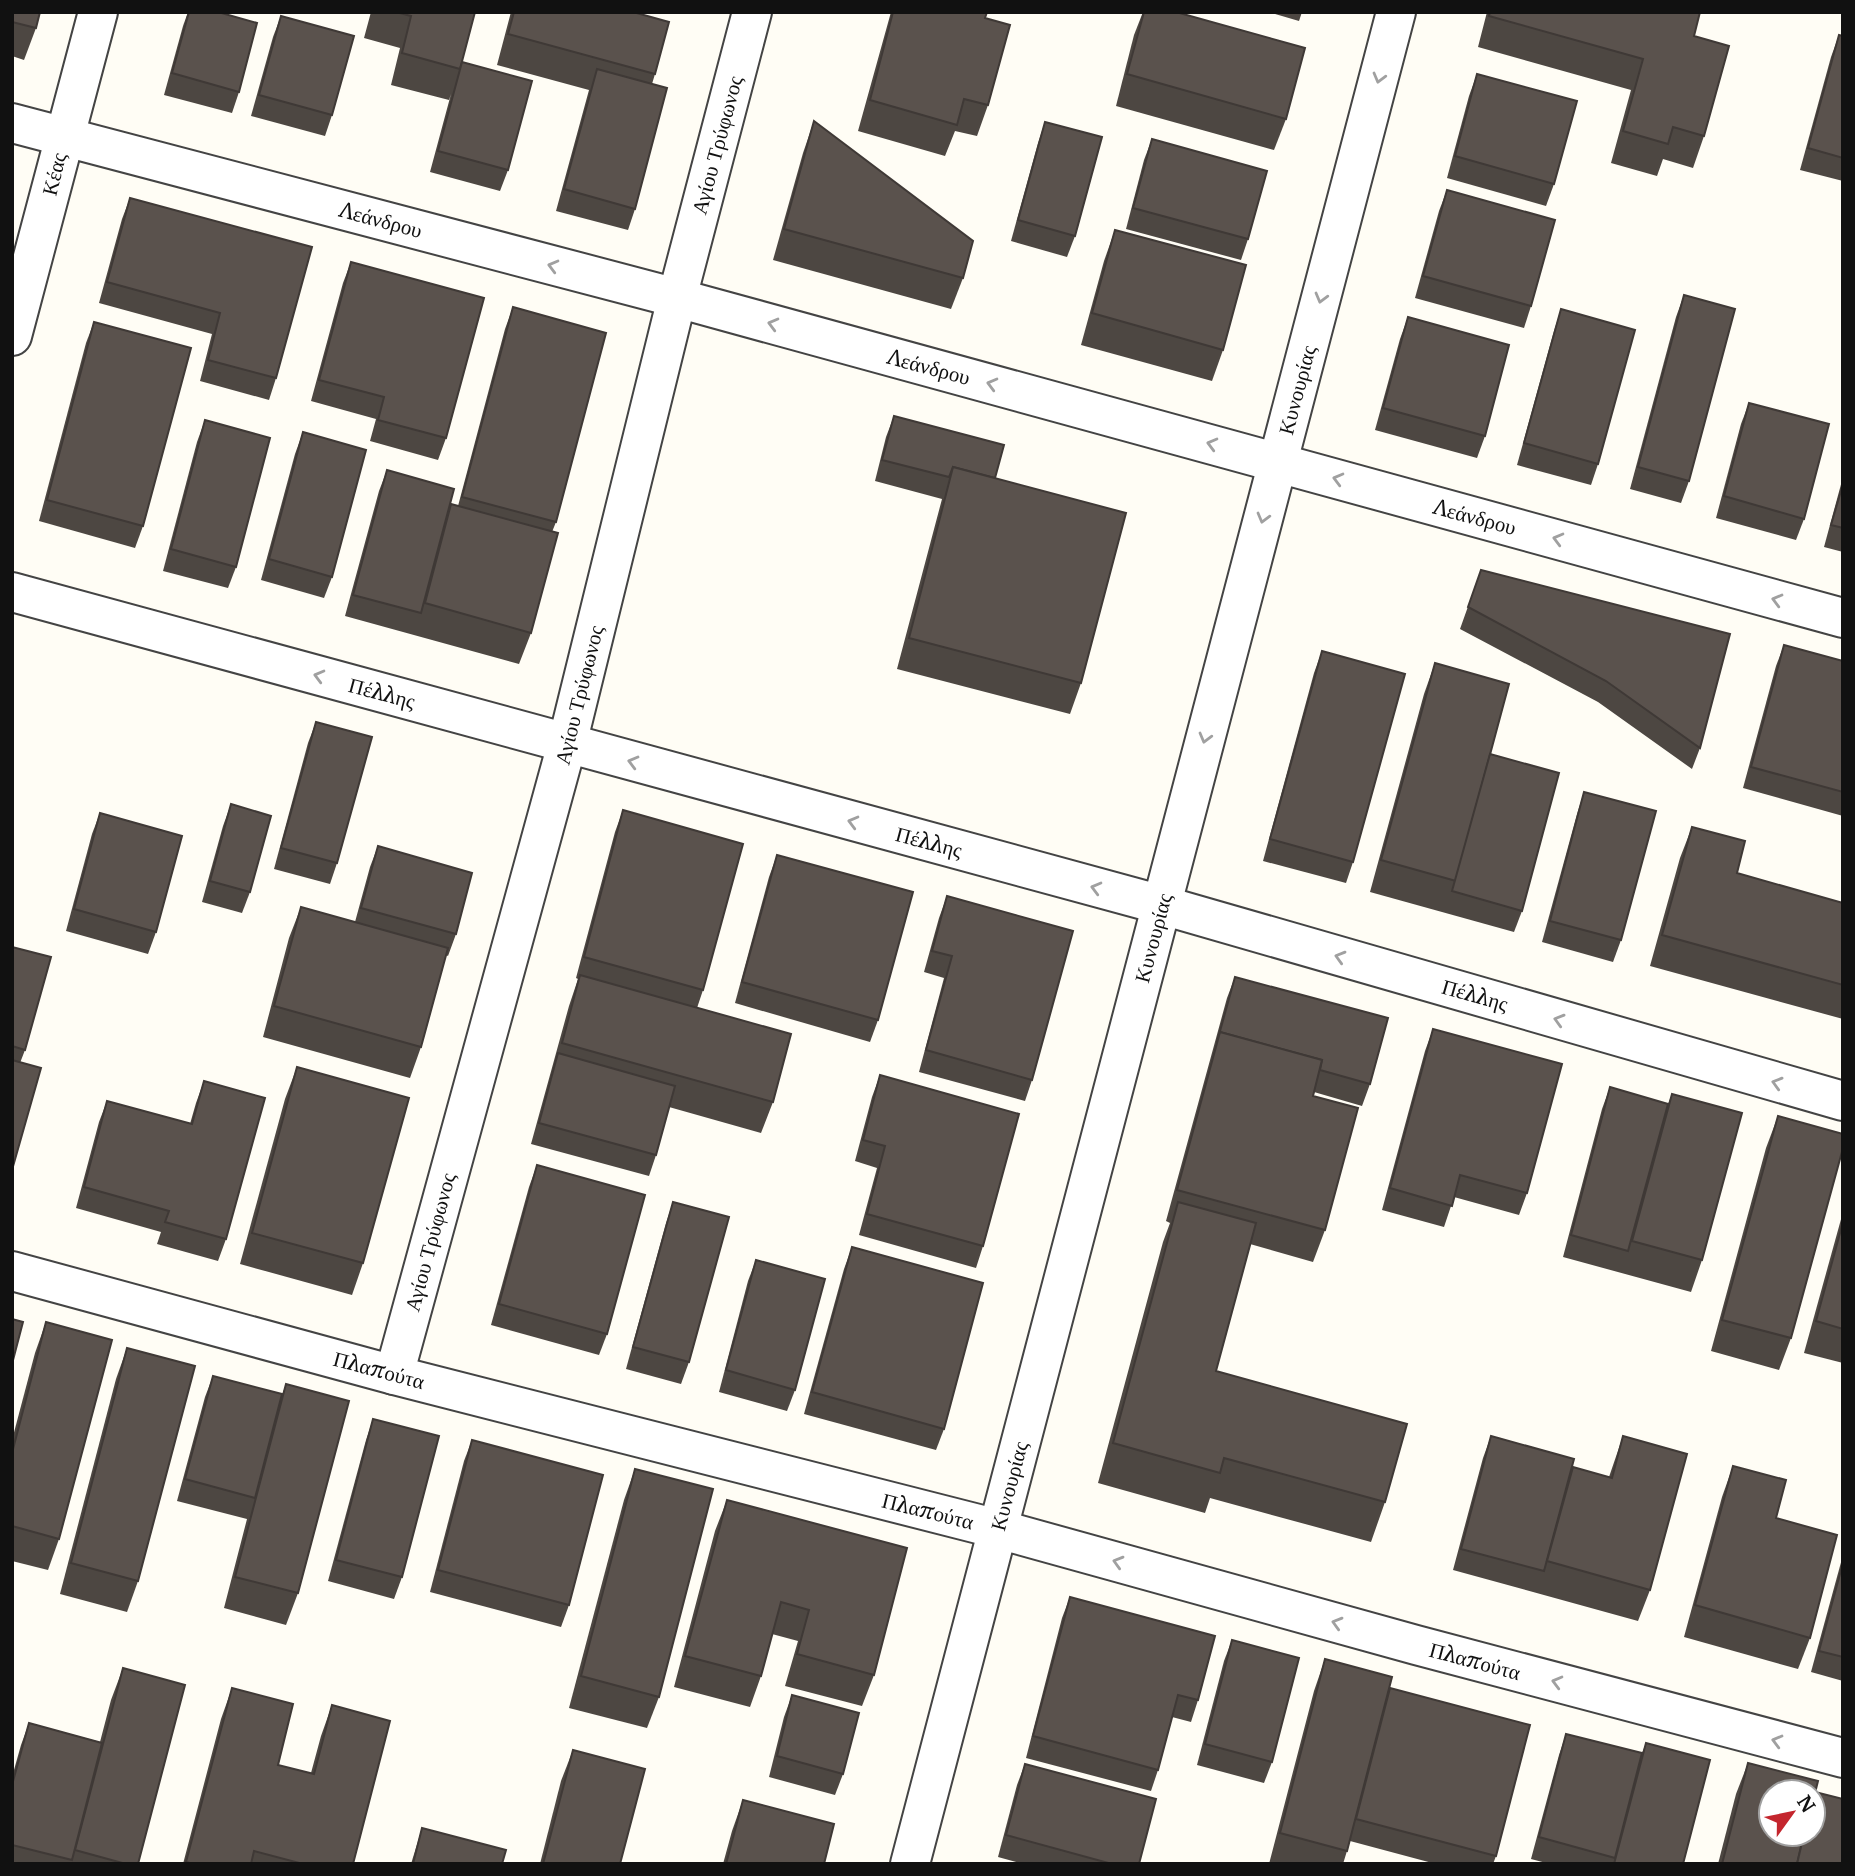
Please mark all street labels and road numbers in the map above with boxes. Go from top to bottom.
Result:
street label: Αγίου Τρύφωνος [686,72,749,217]
street label: Κέας [36,149,73,198]
street label: Λεάνδρου [336,196,425,244]
street label: Κυνουρίας [1272,342,1322,438]
street label: Λεάνδρου [884,343,973,391]
street label: Λεάνδρου [1430,493,1519,541]
street label: Αγίου Τρύφωνος [549,622,609,767]
street label: Πέλλης [346,671,419,715]
street label: Πέλλης [893,820,966,864]
street label: Κυνουρίας [1128,890,1178,986]
street label: Πέλλης [1439,973,1512,1017]
street label: Αγίου Τρύφωνος [399,1169,462,1314]
street label: Πλαπούτα [330,1345,428,1395]
street label: Κυνουρίας [984,1438,1034,1534]
street label: Πλαπούτα [879,1487,977,1535]
street label: Πλαπούτα [1426,1636,1524,1686]

